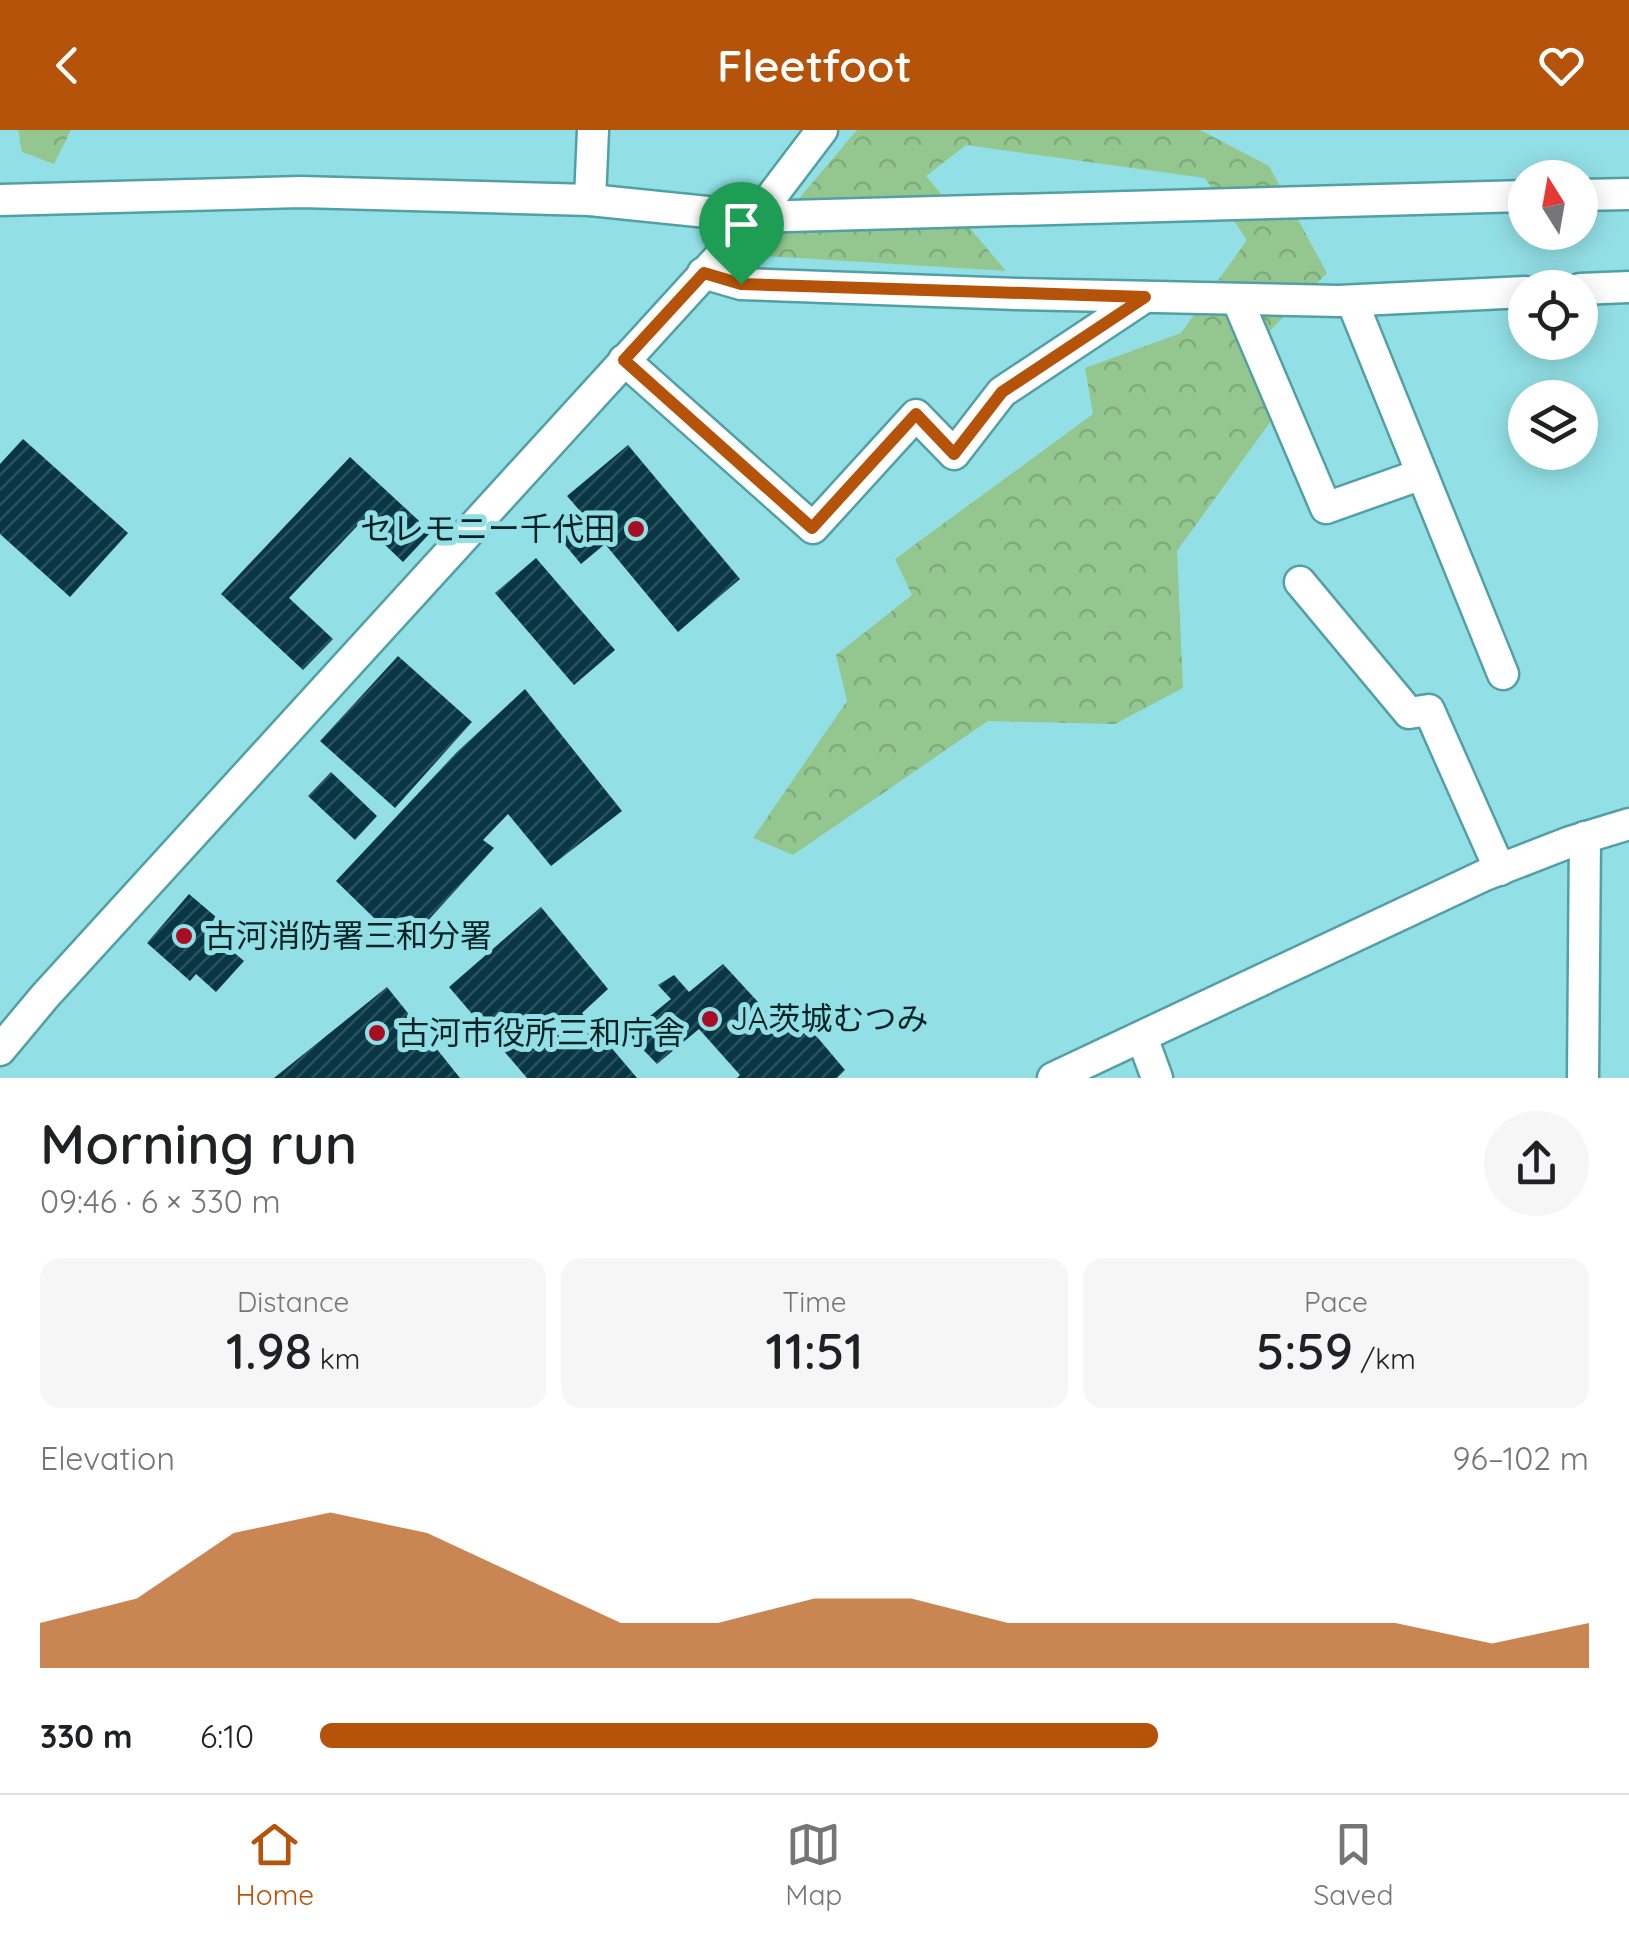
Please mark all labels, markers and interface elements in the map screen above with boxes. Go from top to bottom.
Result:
text: Fleetfoot [717,37,912,93]
icon: back [40,38,95,93]
icon: heart [1534,38,1589,93]
north arrow [1508,160,1598,250]
map controls [1508,160,1598,470]
pin [699,182,784,285]
icon: arrive [714,197,769,252]
button: locate [1508,270,1598,360]
button: layers [1508,380,1598,470]
place label: セレモニー千代田 [360,508,616,548]
marker: セレモニー千代田 [625,518,647,540]
place label: 古河消防署三和分署 [204,915,492,955]
marker: 古河消防署三和分署 [173,925,195,947]
place label: JA茨城むつみ [730,998,929,1038]
marker: JA茨城むつみ [699,1008,721,1030]
place label: 古河市役所三和庁舎 [397,1012,685,1052]
marker: 古河市役所三和庁舎 [366,1022,388,1044]
text: Morning run [40,1109,357,1178]
button: share [1484,1111,1589,1216]
text: 09:46 · 6 × 330 m [40,1181,281,1221]
text: Distance [237,1284,349,1319]
text: Time [782,1284,847,1319]
text: Pace [1304,1284,1368,1319]
text: 1.98 [226,1319,312,1382]
text: 11:51 [766,1319,863,1382]
text: 5:59 [1256,1319,1353,1382]
text: km [312,1341,360,1376]
text: /km [1353,1341,1416,1376]
text: Elevation [40,1438,175,1478]
text: 96–102 m [1453,1438,1589,1478]
text: 330 m [40,1716,132,1756]
text: 6:10 [200,1716,254,1756]
tab: Home [236,1817,314,1912]
tab: Map [785,1817,842,1912]
tab: Saved [1314,1817,1393,1912]

